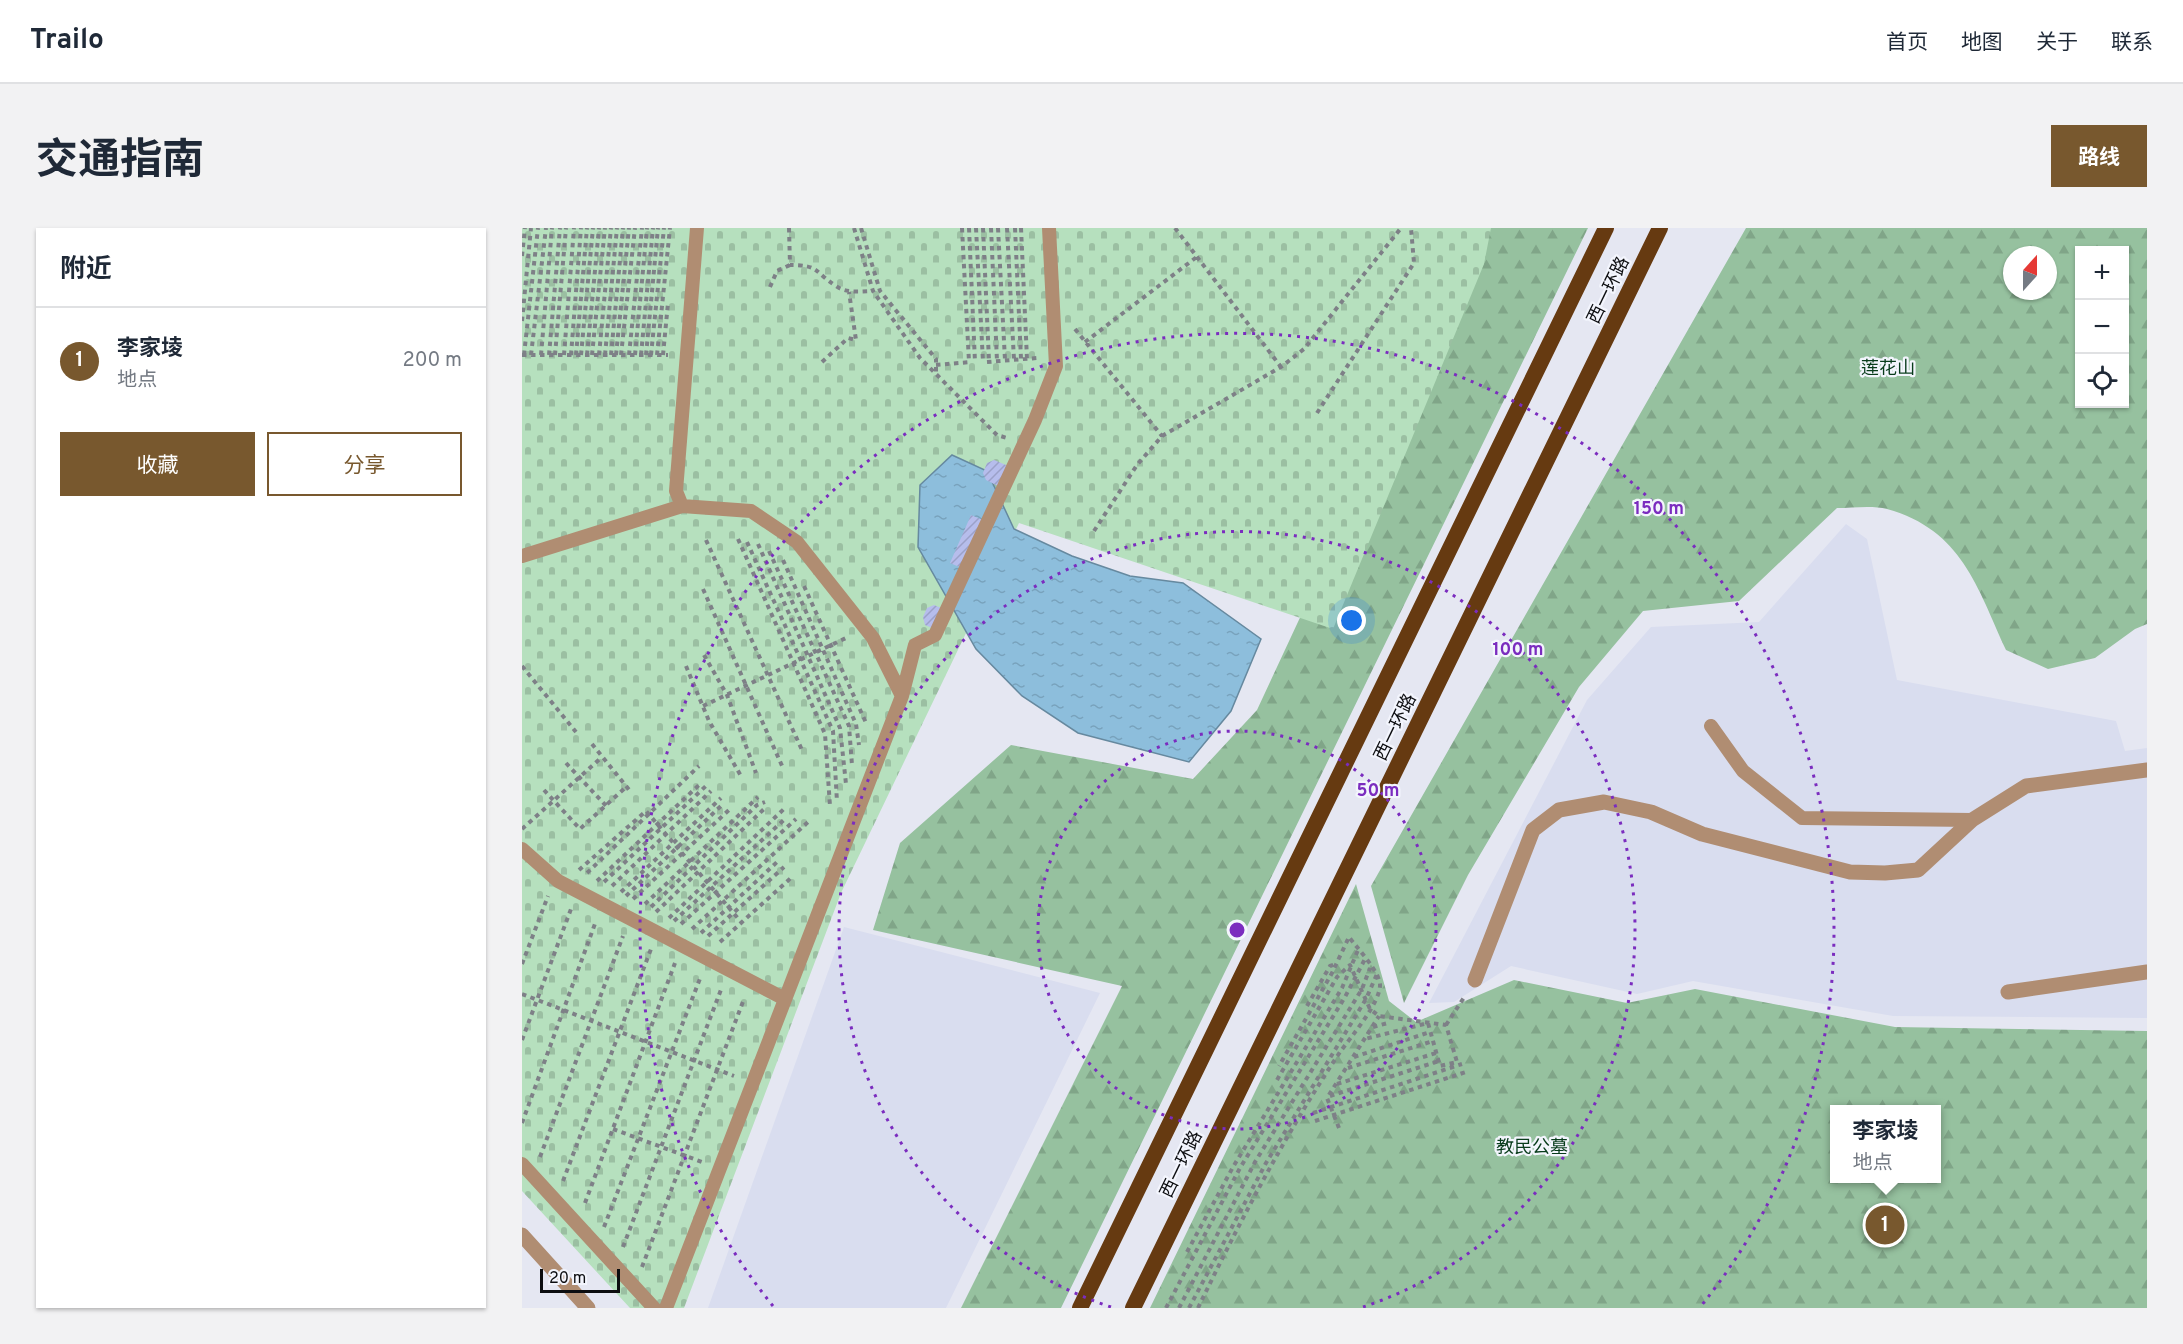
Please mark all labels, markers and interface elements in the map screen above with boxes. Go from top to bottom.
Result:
text: Trailo [30,23,104,59]
text: 首页 [1886,30,1928,57]
text: 地图 [1961,30,2003,57]
text: 关于 [2036,30,2078,57]
text: 联系 [2111,30,2153,57]
button: 路线 [2051,125,2147,187]
text: 交通指南 [36,136,204,189]
north arrow [2003,246,2057,300]
map controls [2075,246,2129,408]
button: + [2075,246,2129,300]
street label: 西一环路 [1583,253,1635,328]
text: 附近 [60,254,112,287]
button: − [2075,300,2129,354]
text: 李家堎 [117,336,183,363]
text: 1 [76,348,84,374]
text: 200 m [403,348,462,374]
button: locate [2075,354,2129,408]
park label: 莲花山 [1861,358,1915,381]
text: 地点 [117,368,157,394]
button: 收藏 [60,432,255,496]
button: 分享 [267,432,462,496]
text: 150 m [1634,498,1684,521]
your location [1337,606,1366,635]
text: 100 m [1492,639,1544,662]
street label: 西一环路 [1370,690,1422,765]
text: 50 m [1356,780,1400,803]
centre of rings [1227,920,1247,940]
popup [1830,1105,1941,1183]
text: 李家堎 [1852,1119,1919,1146]
street label: 西一环路 [1156,1127,1208,1202]
park label: 教民公墓 [1496,1137,1568,1160]
text: 地点 [1852,1151,1892,1177]
pin: 1 [1866,1202,1904,1248]
scale bar [540,1266,620,1294]
text: 20 m [549,1269,586,1289]

